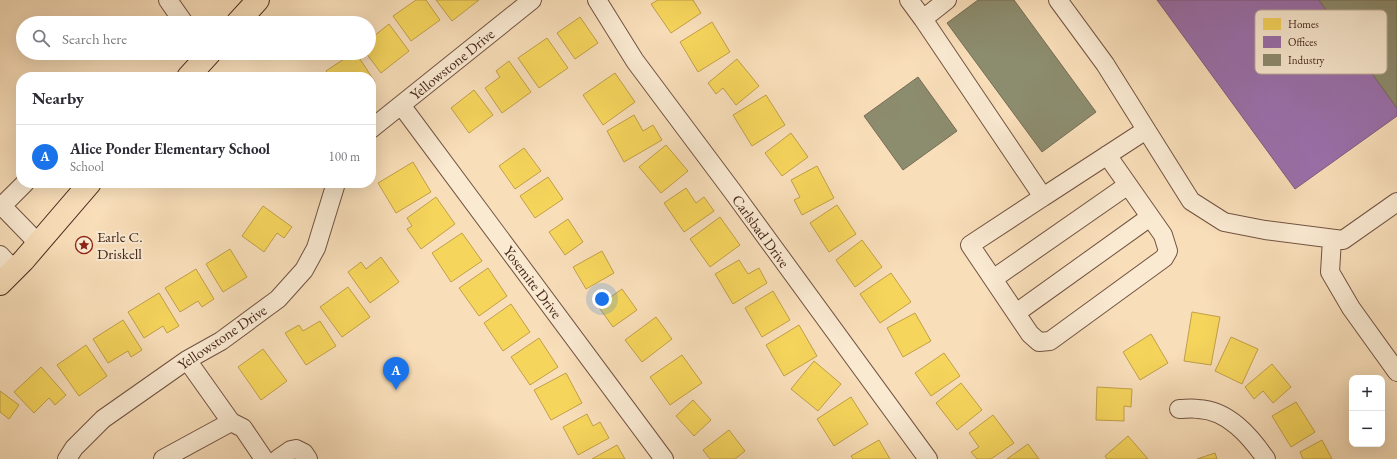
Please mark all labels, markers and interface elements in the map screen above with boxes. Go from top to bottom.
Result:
legend [1255,10,1387,74]
search box [16,16,376,60]
text: Homes [1288,17,1319,31]
street label: Yellowstone Drive [406,24,498,104]
icon: search [30,27,52,49]
text: Search here [62,29,127,48]
text: Offices [1288,35,1317,49]
text: Industry [1288,53,1325,67]
text: Nearby [32,87,84,109]
text: Alice Ponder Elementary School [70,139,270,158]
text: A [40,148,50,165]
text: 100 m [329,148,360,165]
text: School [70,158,104,175]
street label: Carlsbad Drive [728,191,794,272]
place label: Earle C. Driskell [97,227,143,263]
place icon: Earle C. Driskell [74,235,94,255]
street label: Yosemite Drive [499,242,567,322]
your location [592,289,612,309]
street label: Yellowstone Drive [174,300,270,374]
pin: A [383,357,409,390]
map controls [1349,375,1385,447]
button: + [1349,375,1385,411]
button: − [1349,411,1385,447]

